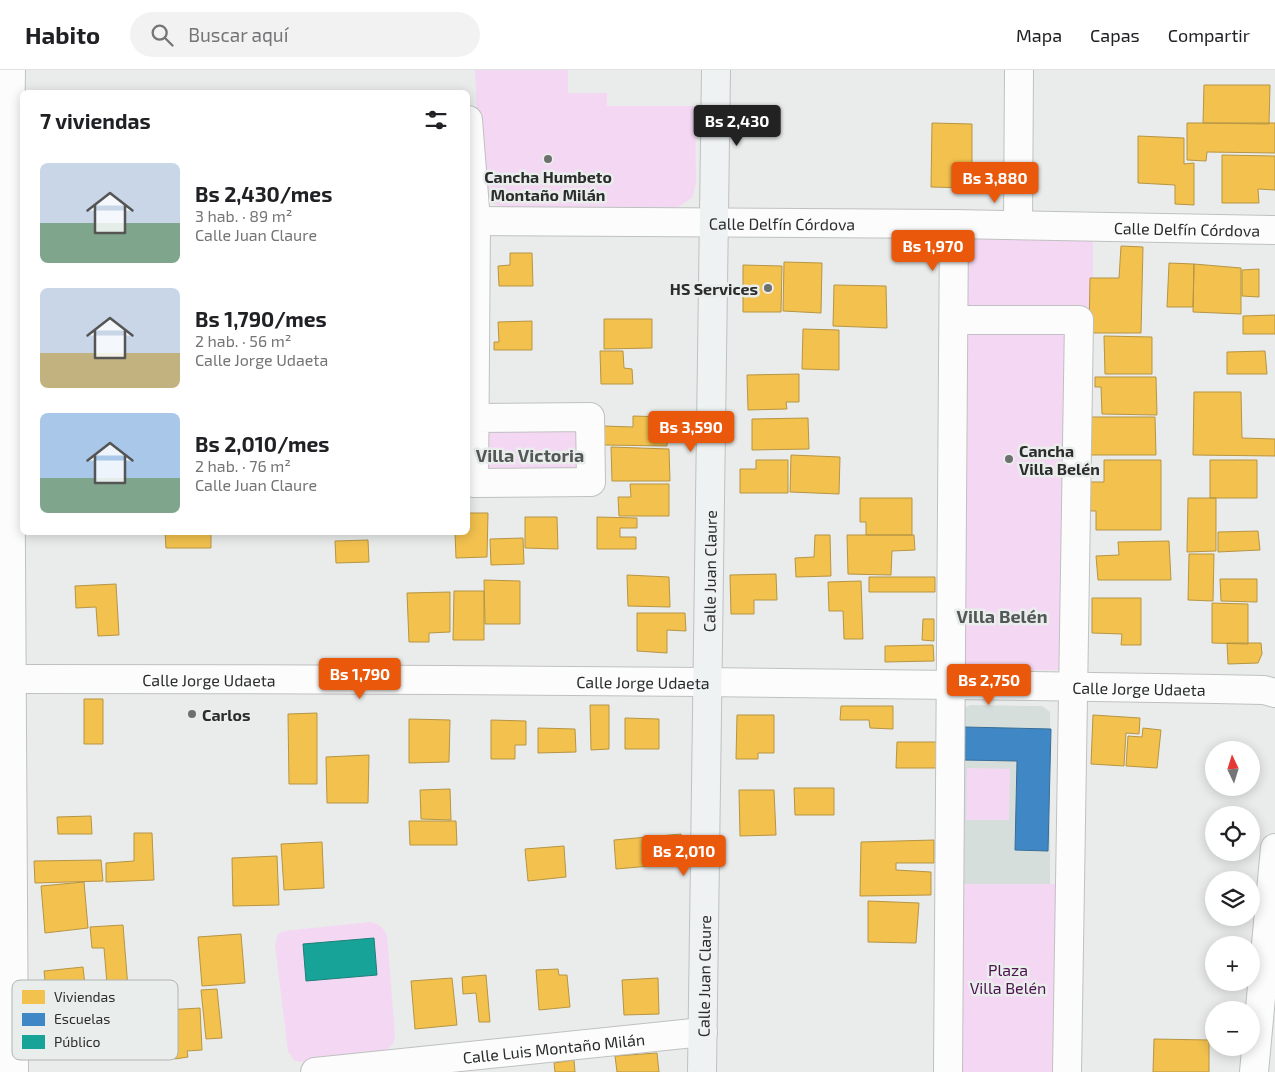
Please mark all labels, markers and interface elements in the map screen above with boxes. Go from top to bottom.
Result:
search box [130,12,480,57]
text: Habito [25,20,100,49]
icon: search [148,21,176,49]
text: Buscar aquí [188,23,288,46]
text: Mapa [1016,24,1062,46]
text: Capas [1090,24,1140,46]
text: Compartir [1168,24,1250,46]
pin: Bs 2,430 [685,104,789,147]
icon: filters [422,106,450,134]
text: 7 viviendas [40,108,151,133]
text: Bs 2,430 [705,111,769,130]
marker: Cancha Humbeto Montaño Milán [542,153,554,165]
pin: Bs 3,880 [943,162,1047,204]
place label: Cancha Humbeto Montaño Milán [484,167,612,204]
text: Bs 3,880 [962,168,1028,187]
text: Bs 2,430/mes [195,181,332,206]
icon: home [80,183,140,243]
text: 3 hab. · 89 m² [195,206,292,225]
street label: Calle Delfín Córdova [709,213,855,233]
street label: Calle Delfín Córdova [1114,217,1260,239]
text: Calle Juan Claure [195,225,317,244]
pin: Bs 1,970 [881,230,985,272]
text: Bs 1,970 [903,236,963,255]
place label: HS Services [670,279,758,298]
marker: HS Services [762,282,774,294]
text: Bs 1,790/mes [195,306,327,331]
icon: home [80,308,140,368]
text: 2 hab. · 56 m² [195,331,291,350]
text: Calle Jorge Udaeta [195,350,328,369]
pin: Bs 3,590 [639,410,743,453]
text: Bs 3,590 [659,417,723,436]
text: Bs 2,010/mes [195,431,329,456]
icon: home [80,433,140,493]
place label: Cancha Villa Belén [1019,441,1100,478]
district label: Villa Victoria [476,444,584,466]
marker: Cancha Villa Belén [1003,453,1015,465]
text: 2 hab. · 76 m² [195,456,291,475]
text: Calle Juan Claure [195,475,317,494]
street label: Calle Juan Claure [699,510,719,632]
district label: Villa Belén [957,605,1048,627]
pin: Bs 1,790 [308,658,412,700]
text: Bs 1,790 [330,664,390,683]
pin: Bs 2,750 [937,664,1041,706]
street label: Calle Jorge Udaeta [142,670,276,689]
text: Bs 2,750 [958,670,1020,689]
street label: Calle Jorge Udaeta [576,672,710,692]
street label: Calle Jorge Udaeta [1072,677,1206,698]
place label: Carlos [202,705,251,724]
marker: Carlos [186,708,198,720]
north arrow [1205,741,1260,796]
map controls [1205,741,1260,1056]
button: locate [1205,806,1260,861]
pin: Bs 2,010 [632,834,736,877]
text: Bs 2,010 [653,841,715,860]
button: layers [1205,871,1260,926]
street label: Calle Juan Claure [693,915,714,1037]
button: + [1205,936,1260,991]
park label: Plaza Villa Belén [970,960,1046,997]
legend [12,980,178,1060]
text: Viviendas [54,988,115,1005]
button: − [1205,1001,1260,1056]
text: Escuelas [54,1010,110,1027]
street label: Calle Luis Montaño Milán [462,1029,646,1066]
text: Público [54,1033,101,1050]

